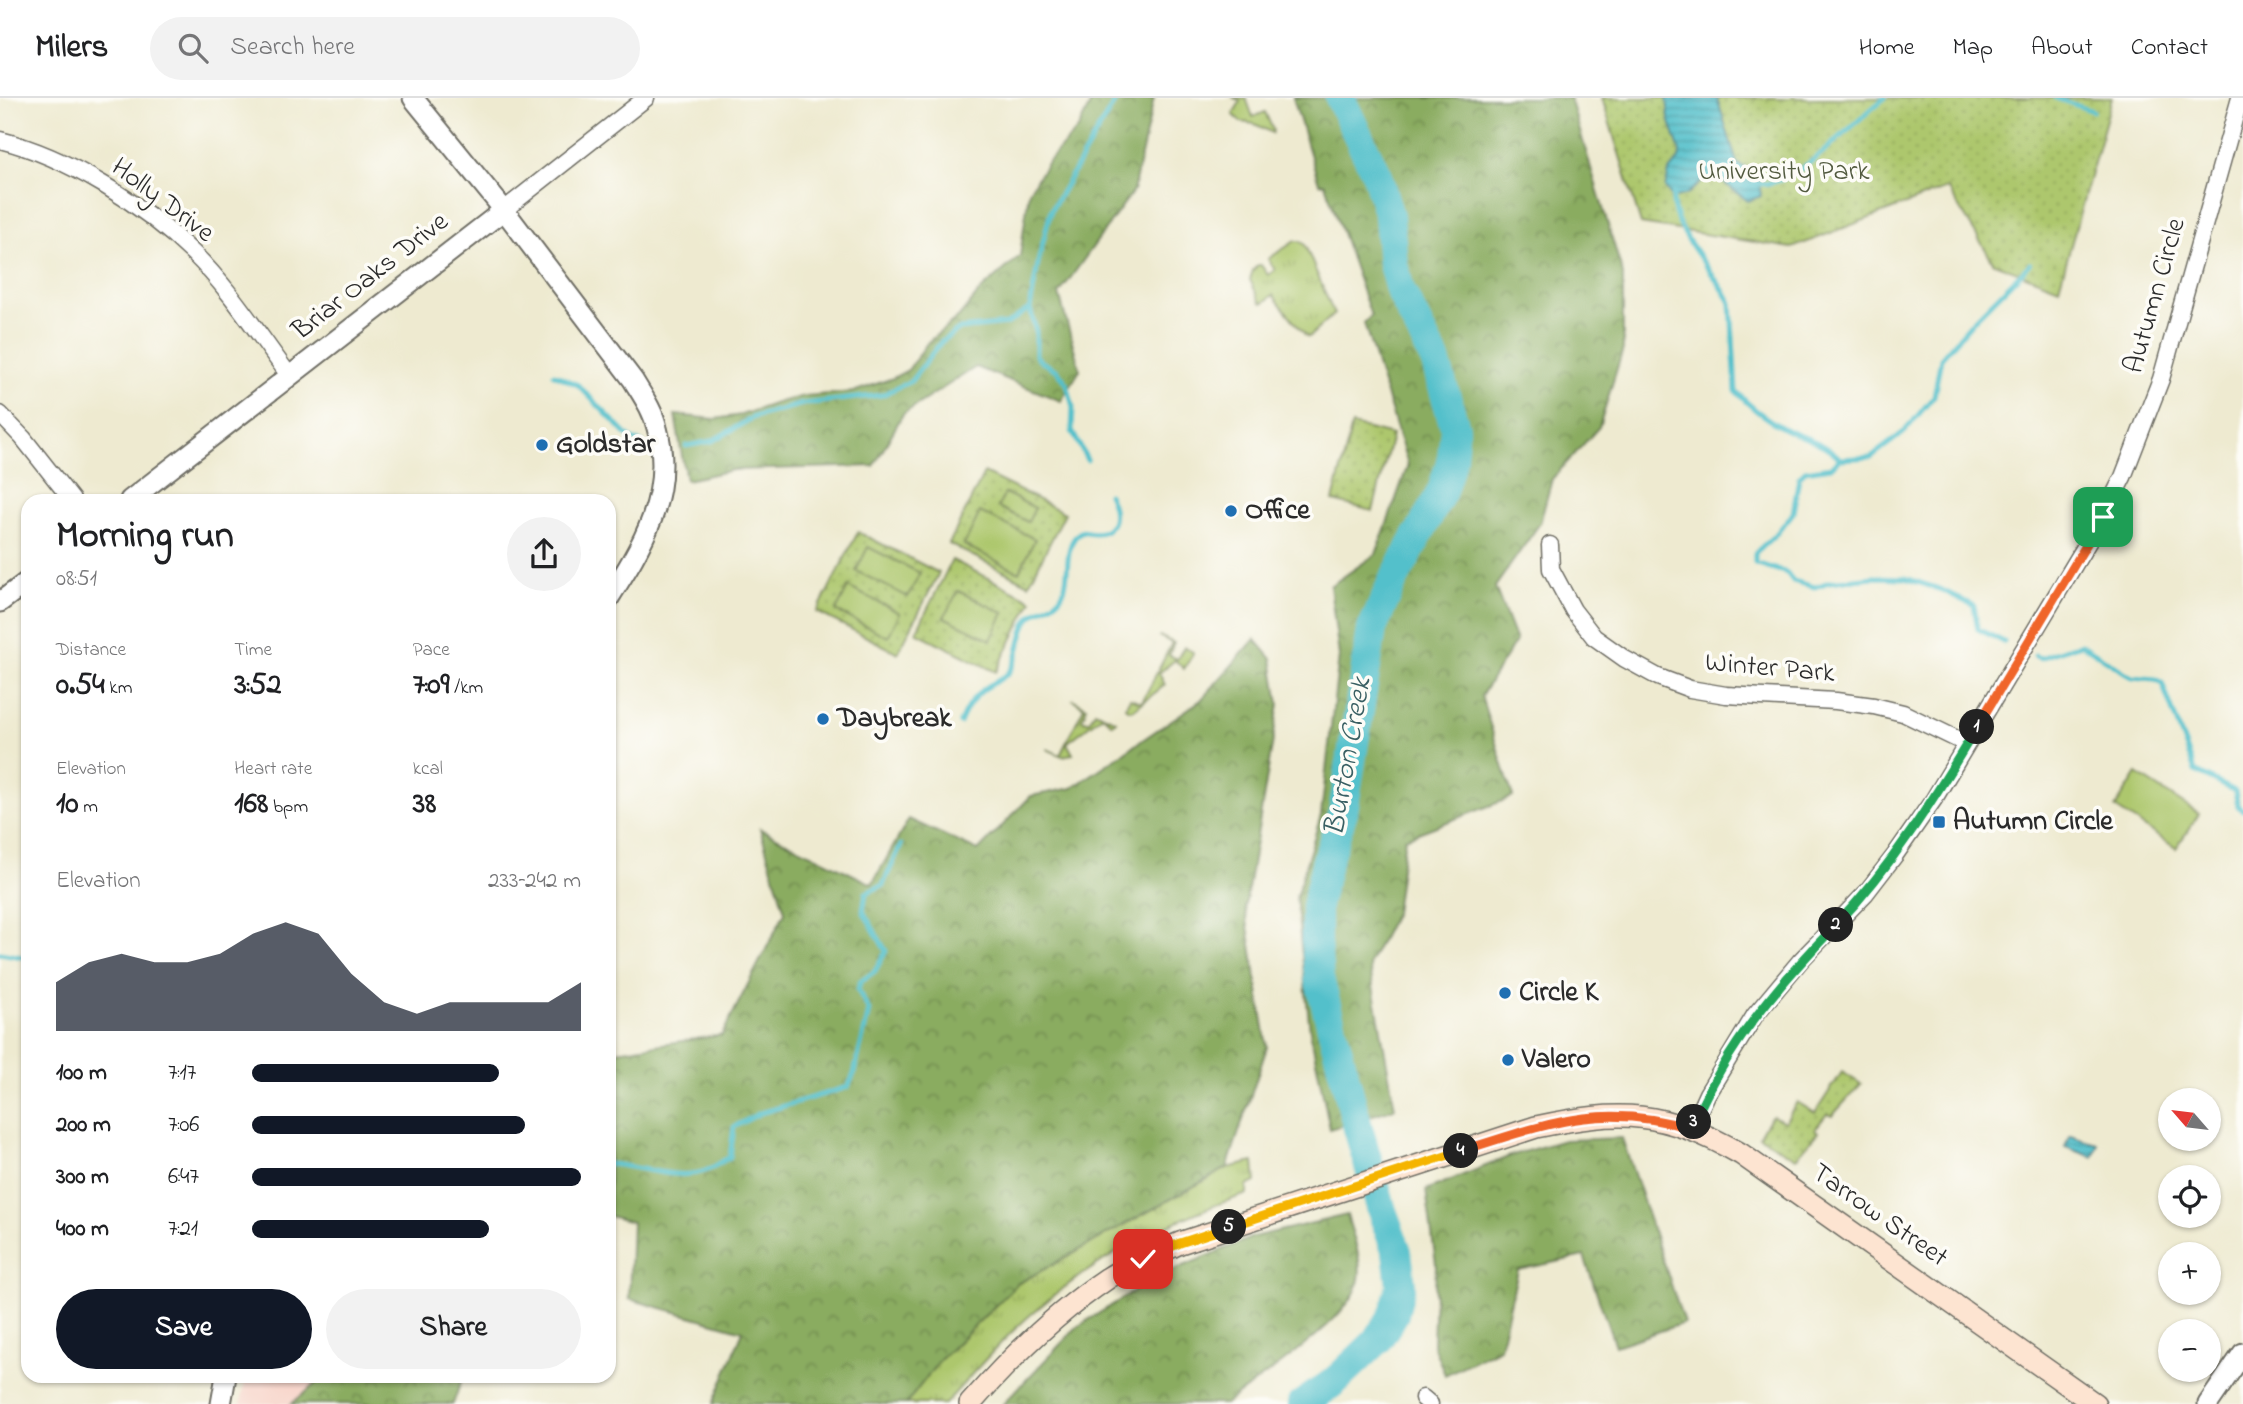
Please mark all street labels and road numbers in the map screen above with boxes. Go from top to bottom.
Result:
street label: Holly Drive [102,148,223,254]
street label: Briar Oaks Drive [283,202,458,352]
street label: Autumn Circle [2114,213,2198,378]
street label: Winter Park [1703,643,1837,695]
street label: Tarrow Street [1802,1154,1956,1278]

